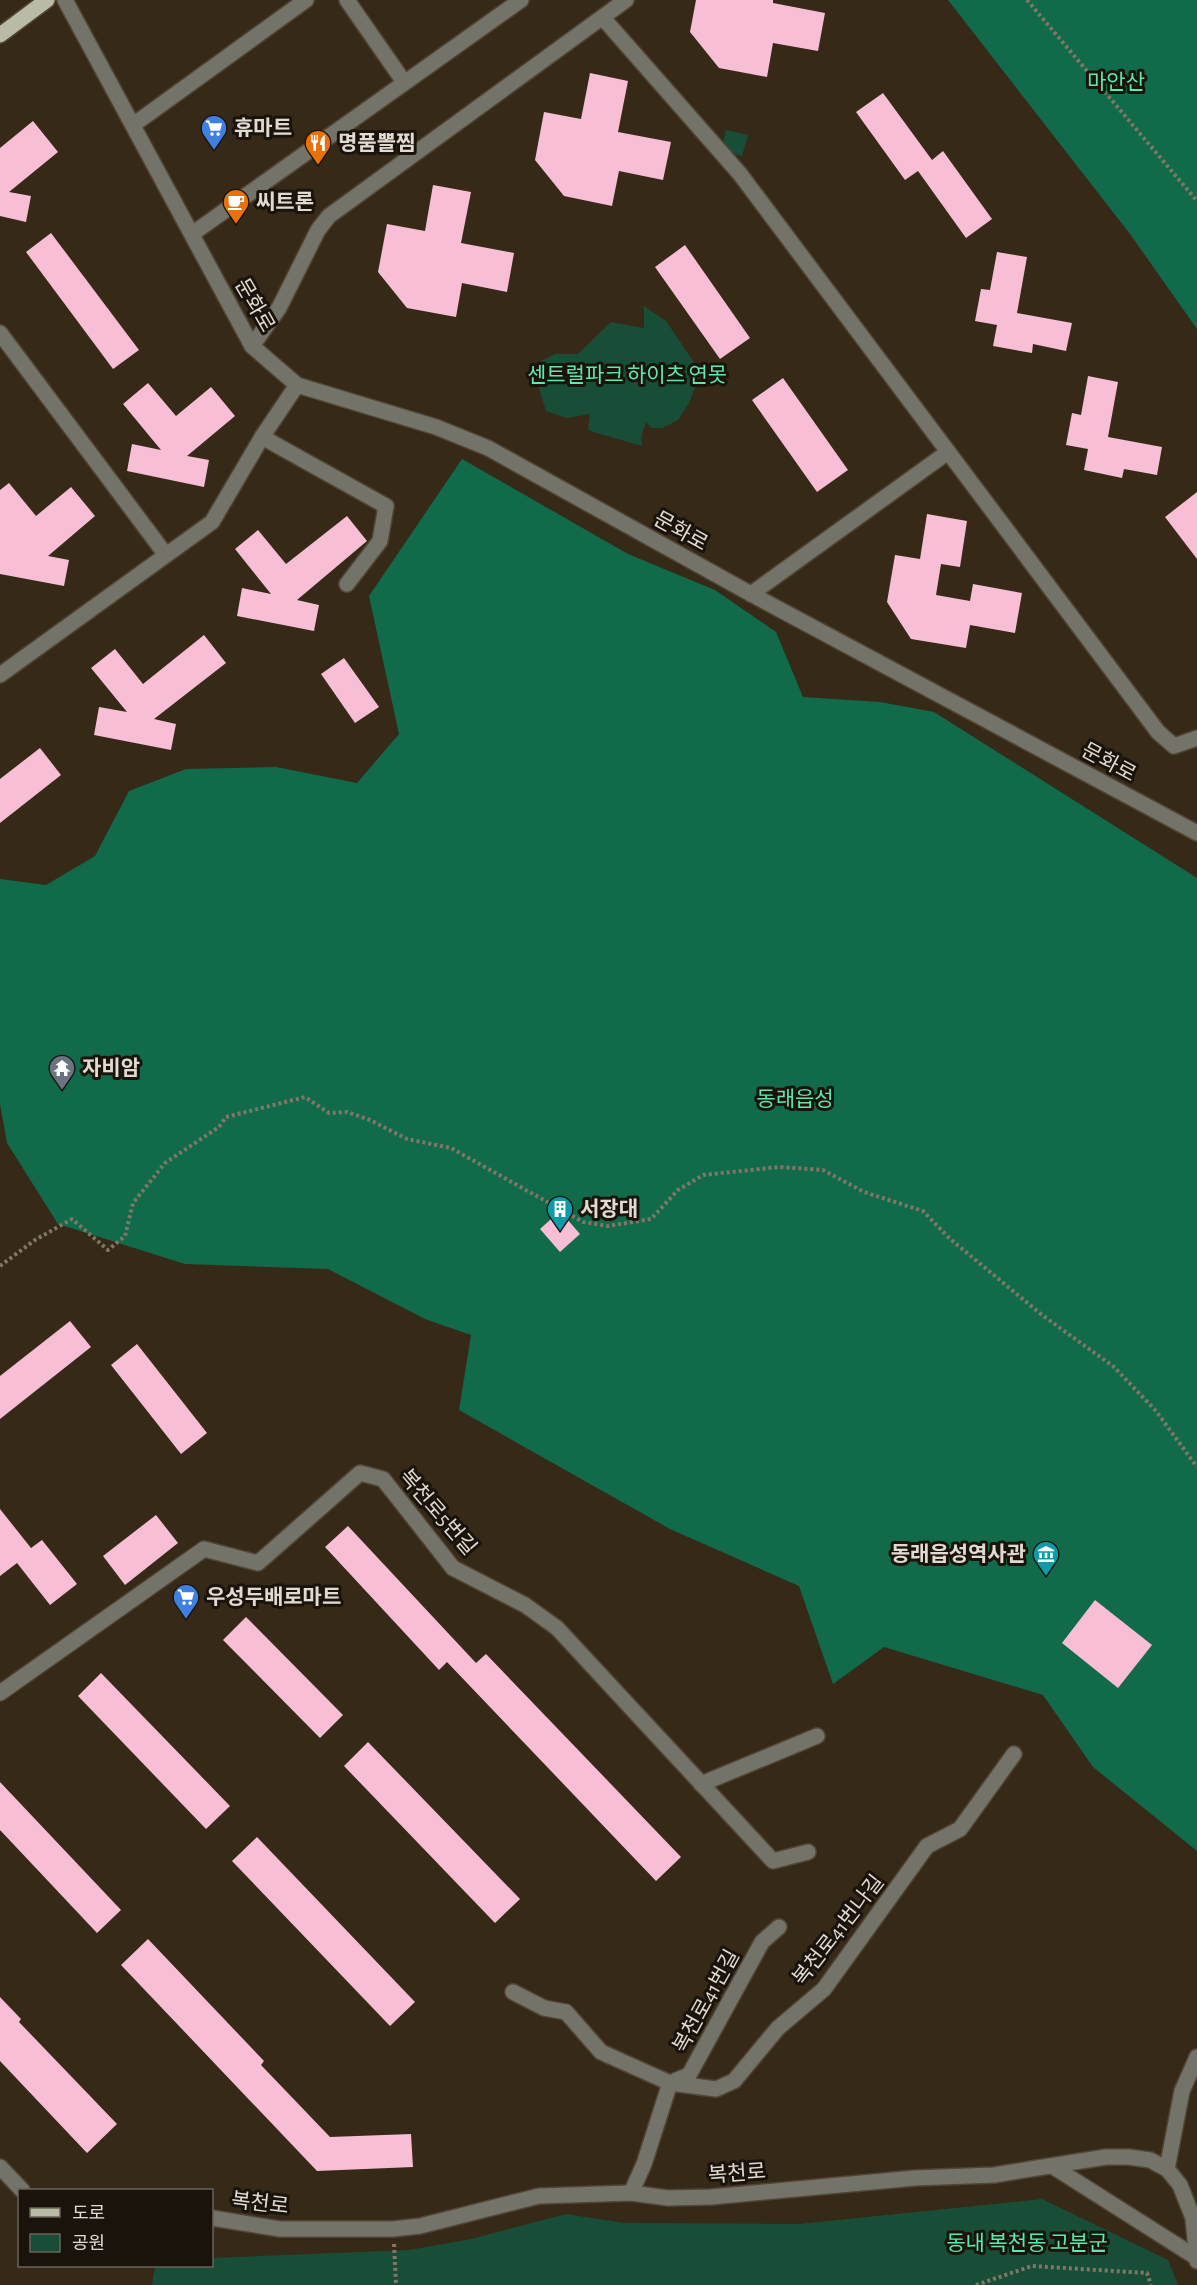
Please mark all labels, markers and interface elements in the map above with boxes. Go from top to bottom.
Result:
park label: 마안산 [1087,71,1145,93]
supermarket icon: 휴마트 [199,113,229,151]
place label: 휴마트 [234,117,292,139]
restaurant icon: 명품뽈찜 [303,128,333,166]
place label: 명품뽈찜 [338,132,415,154]
cafe icon: 씨트론 [221,187,251,225]
place label: 씨트론 [256,191,314,213]
street label: 문화로 [231,274,279,336]
park label: 센트럴파크 하이츠 연못 [527,364,727,386]
street label: 문화로 [650,507,712,555]
street label: 문화로 [1078,739,1140,785]
temple icon: 자비암 [47,1053,77,1091]
place label: 자비암 [82,1057,140,1079]
park label: 동래읍성 [756,1088,834,1110]
building icon: 서장대 [545,1194,575,1232]
place label: 서장대 [580,1198,638,1220]
street label: 복천로5번길 [395,1465,481,1559]
museum icon: 동래읍성역사관 [1031,1539,1061,1577]
place label: 동래읍성역사관 [891,1543,1026,1565]
supermarket icon: 우성두배로마트 [171,1582,201,1620]
place label: 우성두배로마트 [206,1586,341,1608]
street label: 복천로41번나길 [788,1871,888,1989]
street label: 복천로41번길 [669,1946,743,2056]
street label: 복천로 [707,2160,767,2186]
legend [18,2189,213,2267]
street label: 복천로 [230,2189,290,2217]
text: 도로 [72,2205,105,2223]
park label: 동내 복천동 고분군 [946,2232,1108,2254]
text: 공원 [72,2234,105,2253]

